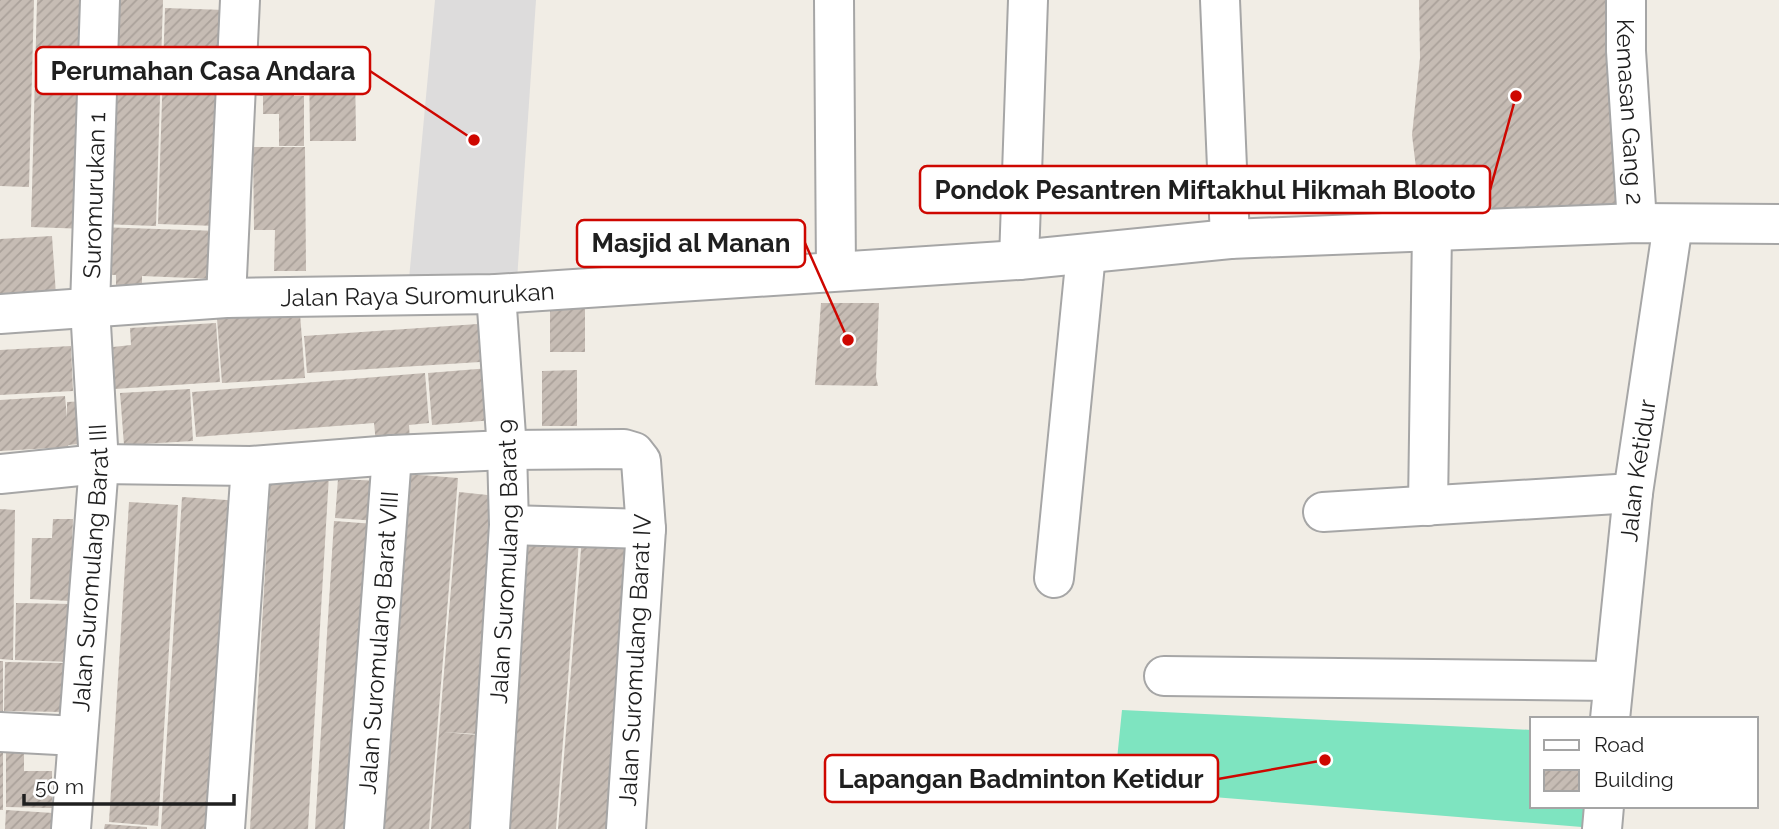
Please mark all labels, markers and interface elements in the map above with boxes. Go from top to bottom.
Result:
street label: Kemasan Gang 2 [1611,19,1650,206]
callout: Perumahan Casa Andara [36,47,370,94]
text: Perumahan Casa Andara [50,56,356,86]
street label: Suromurukan 1 [76,112,111,279]
callout: Pondok Pesantren Miftakhul Hikmah Blooto [920,166,1490,213]
text: Pondok Pesantren Miftakhul Hikmah Blooto [934,175,1476,205]
callout: Masjid al Manan [577,220,805,267]
text: Masjid al Manan [592,228,790,258]
street label: Jalan Raya Suromurukan [280,276,555,312]
street label: Jalan Ketidur [1614,397,1661,543]
street label: Jalan Suromulang Barat 9 [483,418,524,705]
street label: Jalan Suromulang Barat III [66,423,114,713]
street label: Jalan Suromulang Barat VIII [352,490,404,795]
street label: Jalan Suromulang Barat IV [613,513,657,807]
legend [1530,717,1758,808]
text: Road [1594,732,1644,757]
callout: Lapangan Badminton Ketidur [825,755,1218,802]
scale bar [24,762,234,806]
text: Lapangan Badminton Ketidur [838,764,1204,794]
text: Building [1594,767,1674,792]
text: 50 m [35,774,84,799]

